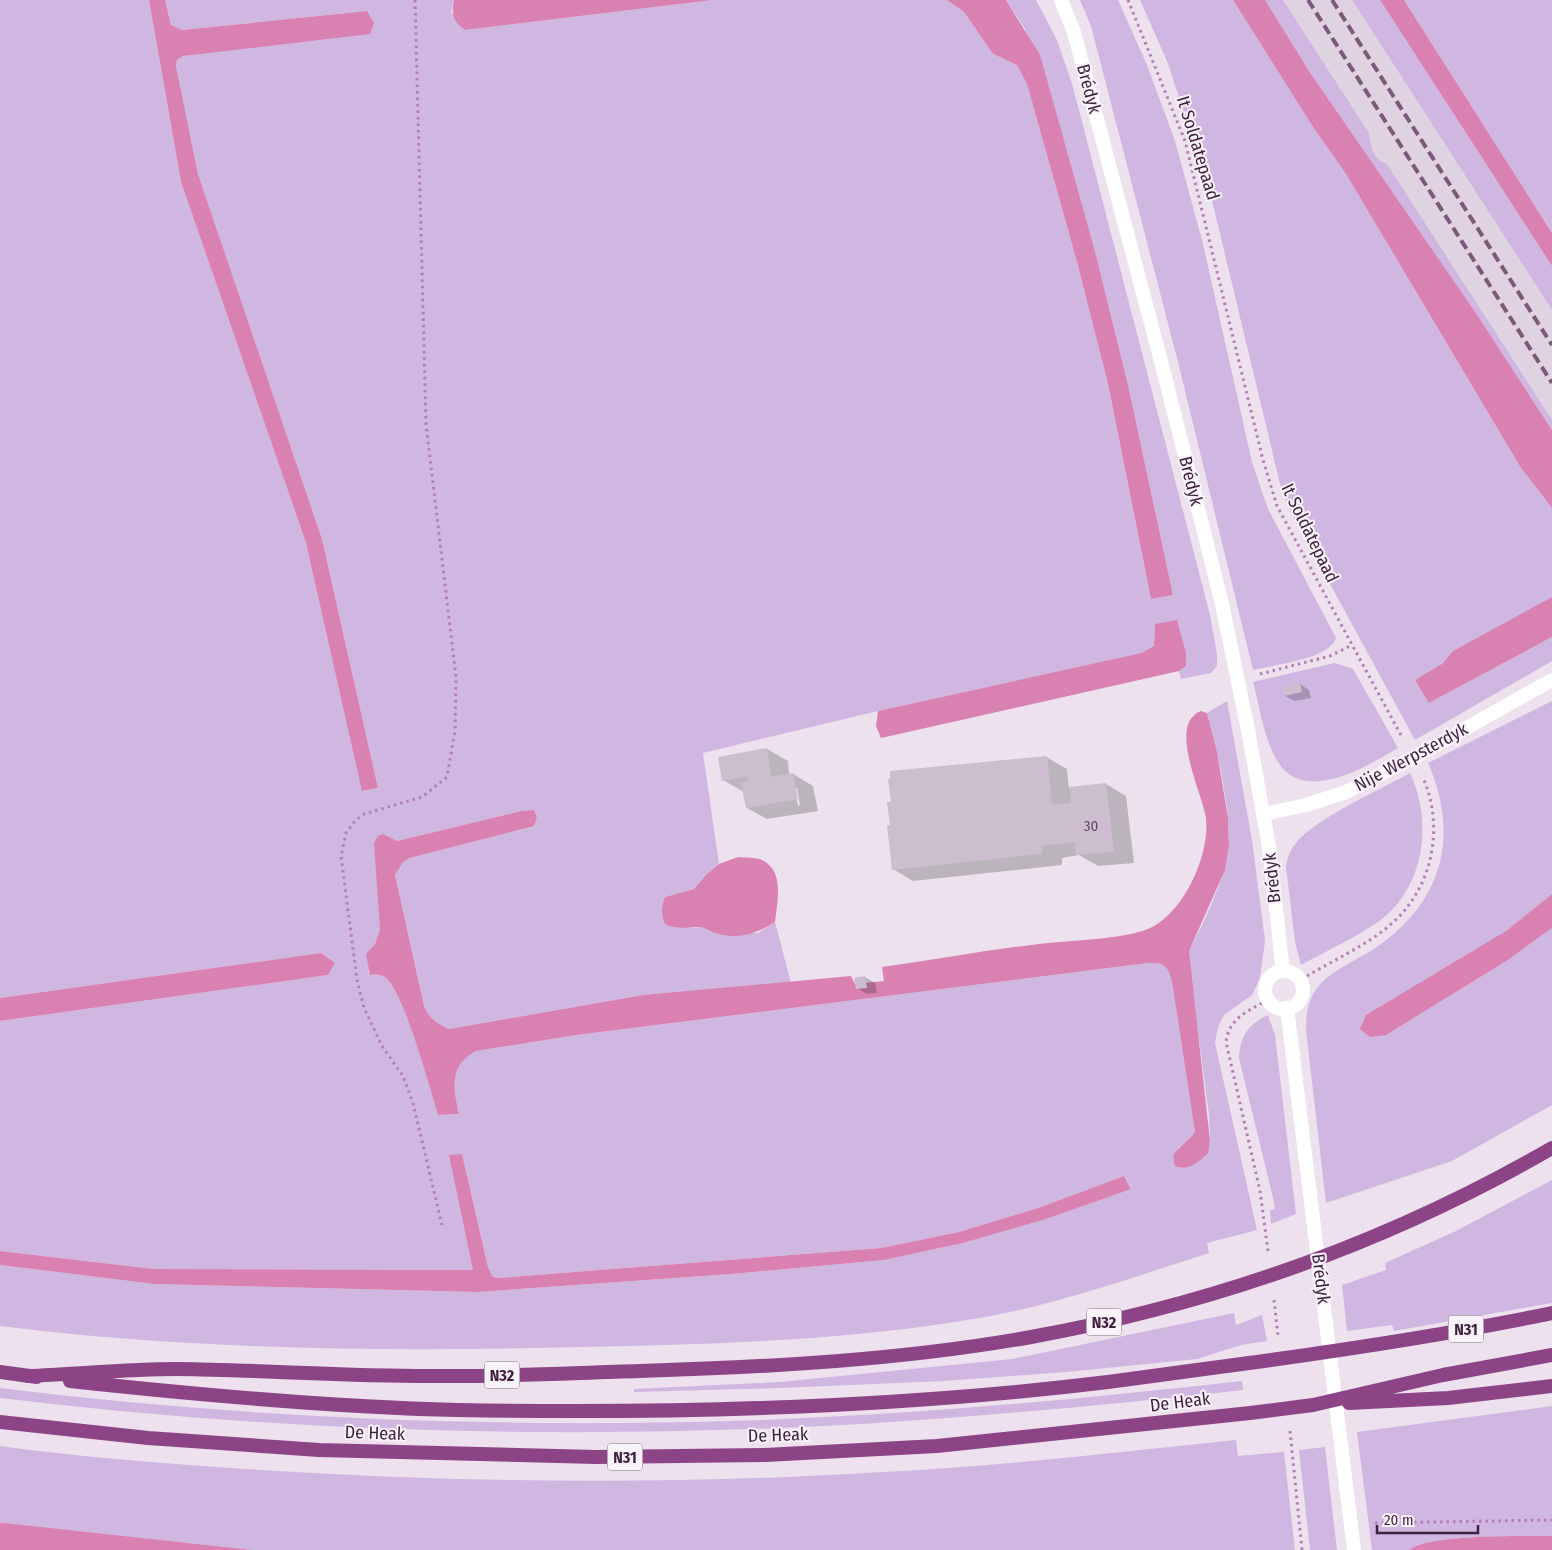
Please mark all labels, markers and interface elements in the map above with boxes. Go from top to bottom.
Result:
street label: Brédyk [1072,62,1106,117]
street label: It Soldatepaad [1172,93,1224,203]
street label: Brédyk [1174,454,1208,509]
street label: It Soldatepaad [1277,480,1343,586]
street label: Nije Werpsterdyk [1351,718,1472,796]
house number: 30 [1084,817,1098,835]
street label: Brédyk [1258,851,1286,904]
street label: Brédyk [1307,1253,1335,1306]
road number: N32 [1086,1308,1122,1335]
road number: N31 [1448,1316,1484,1342]
road number: N32 [484,1362,520,1388]
street label: De Heak [1149,1387,1212,1417]
street label: De Heak [344,1421,406,1445]
street label: De Heak [747,1423,809,1447]
road number: N31 [608,1444,642,1470]
scale bar [1377,1502,1478,1534]
text: 20 m [1384,1511,1414,1529]

